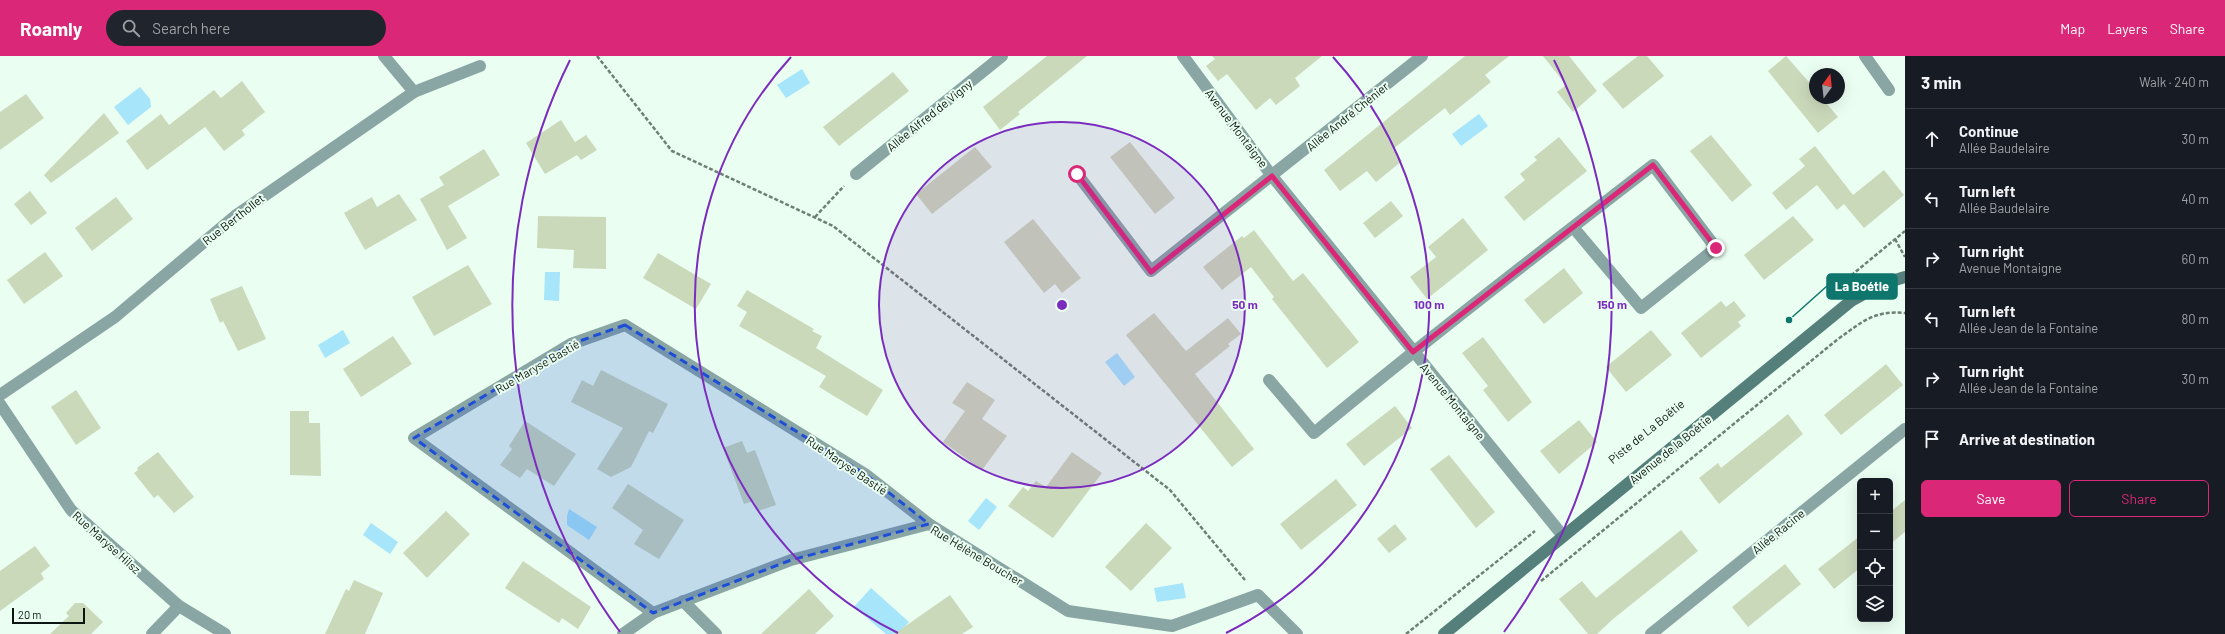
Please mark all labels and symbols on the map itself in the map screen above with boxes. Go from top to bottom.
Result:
north arrow [1809,68,1845,104]
street label: Allée Alfred de Vigny [883,76,975,154]
street label: Allée André Chénier [1303,78,1391,153]
street label: Avenue Montaigne [1203,86,1271,170]
route start [1068,165,1086,183]
street label: Rue Berthollet [199,191,267,247]
route end [1707,239,1725,257]
callout: La Boétie [1827,274,1897,299]
text: La Boétie [1835,278,1889,294]
text: 50 m [1232,297,1258,311]
text: 100 m [1414,297,1444,311]
text: 150 m [1597,297,1627,311]
centre of rings [1055,298,1069,312]
street label: Rue Maryse Bastié [492,336,582,396]
street label: Avenue Montaigne [1418,360,1488,442]
street label: Piste de La Boëtie [1605,396,1687,466]
street label: Avenue de la Boétie [1626,412,1714,486]
street label: Rue Maryse Bastié [804,433,890,497]
street label: Allée Racine [1749,506,1807,556]
street label: Rue Maryse Hilsz [70,508,144,576]
street label: Rue Hélène Boucher [928,522,1026,588]
scale bar [12,606,85,625]

